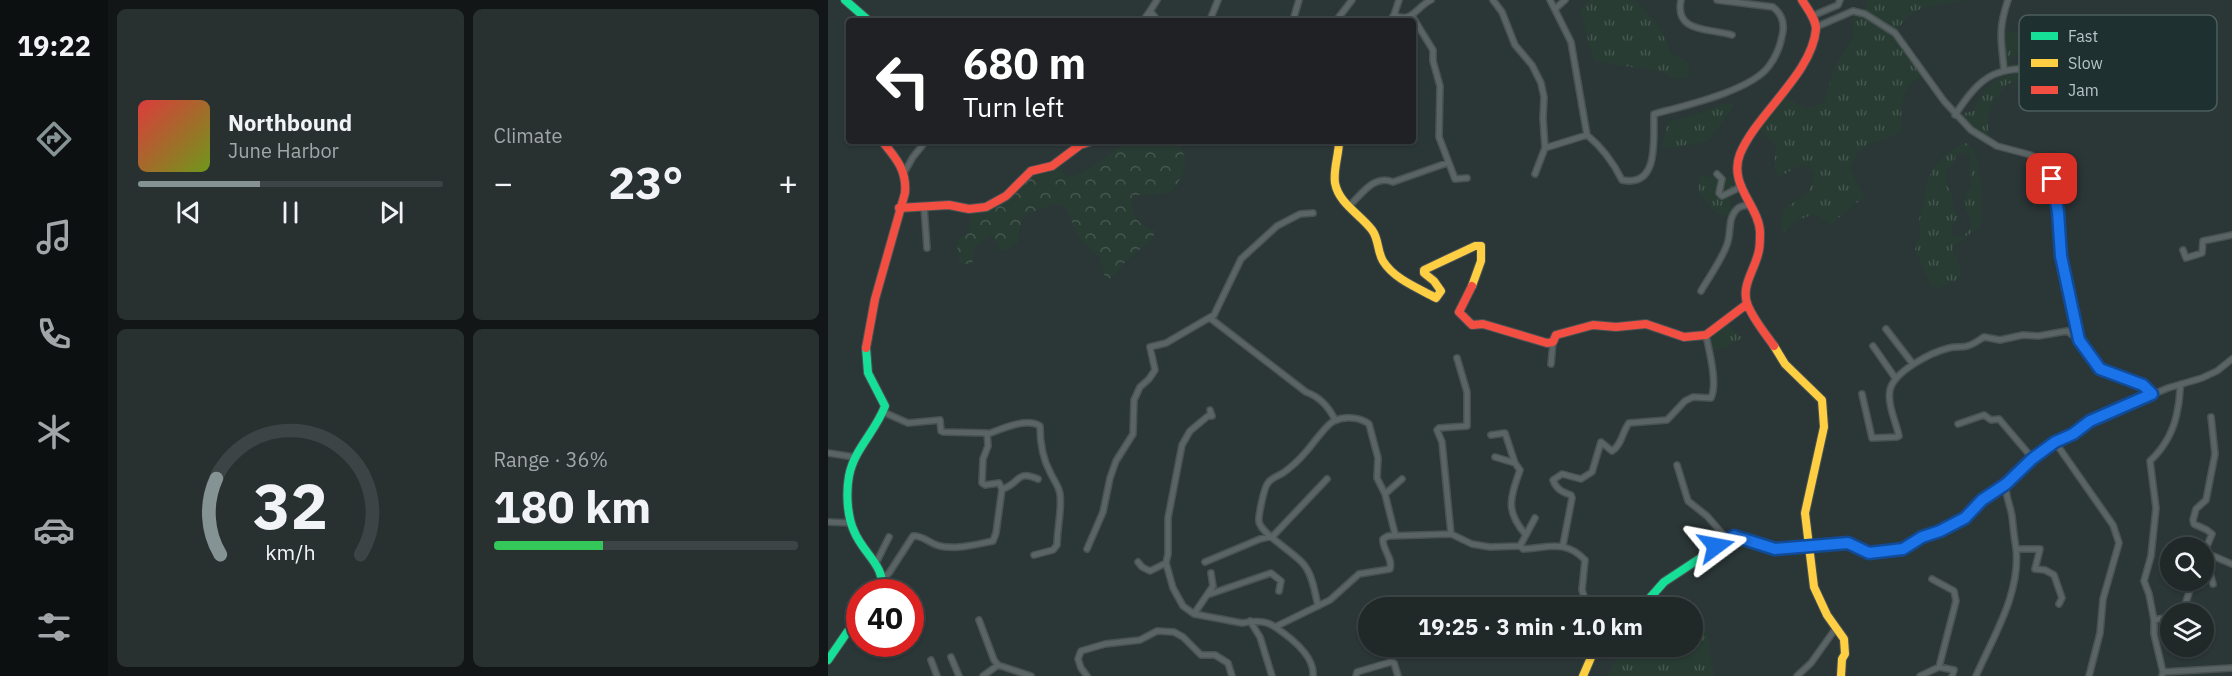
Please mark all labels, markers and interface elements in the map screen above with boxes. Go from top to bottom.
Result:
legend [2019,15,2217,111]
text: Fast [2068,26,2098,46]
text: 19:22 [17,28,91,63]
text: 680 m [963,36,1086,91]
icon: left [864,42,942,120]
text: Slow [2068,53,2103,73]
text: Jam [2068,80,2099,100]
text: Turn left [963,89,1064,124]
text: Northbound [228,108,352,137]
icon: directions [33,118,75,160]
text: Climate [494,122,562,149]
text: June Harbor [228,137,339,164]
text: 23° [608,153,683,211]
pin [2026,153,2077,204]
text: − [494,161,513,204]
text: + [778,161,798,204]
icon: arrive [2035,162,2068,195]
icon: previous [172,196,205,229]
icon: pause [274,196,307,229]
icon: next [375,196,408,229]
icon: music [33,216,75,258]
icon: phone [33,313,75,355]
icon: climate [33,411,75,453]
text: Range · 36% [494,446,608,473]
text: 32 [253,465,328,546]
text: 180 km [494,477,651,535]
icon: car [33,509,75,551]
position arrow [1684,514,1748,578]
map controls [2160,537,2214,657]
button: search [2160,537,2214,591]
text: km/h [265,538,315,566]
speed limit sign: 40 [846,579,924,657]
button: layers [2160,603,2214,657]
icon: filters [33,606,75,648]
text: 19:25 · 3 min · 1.0 km [1418,612,1643,641]

